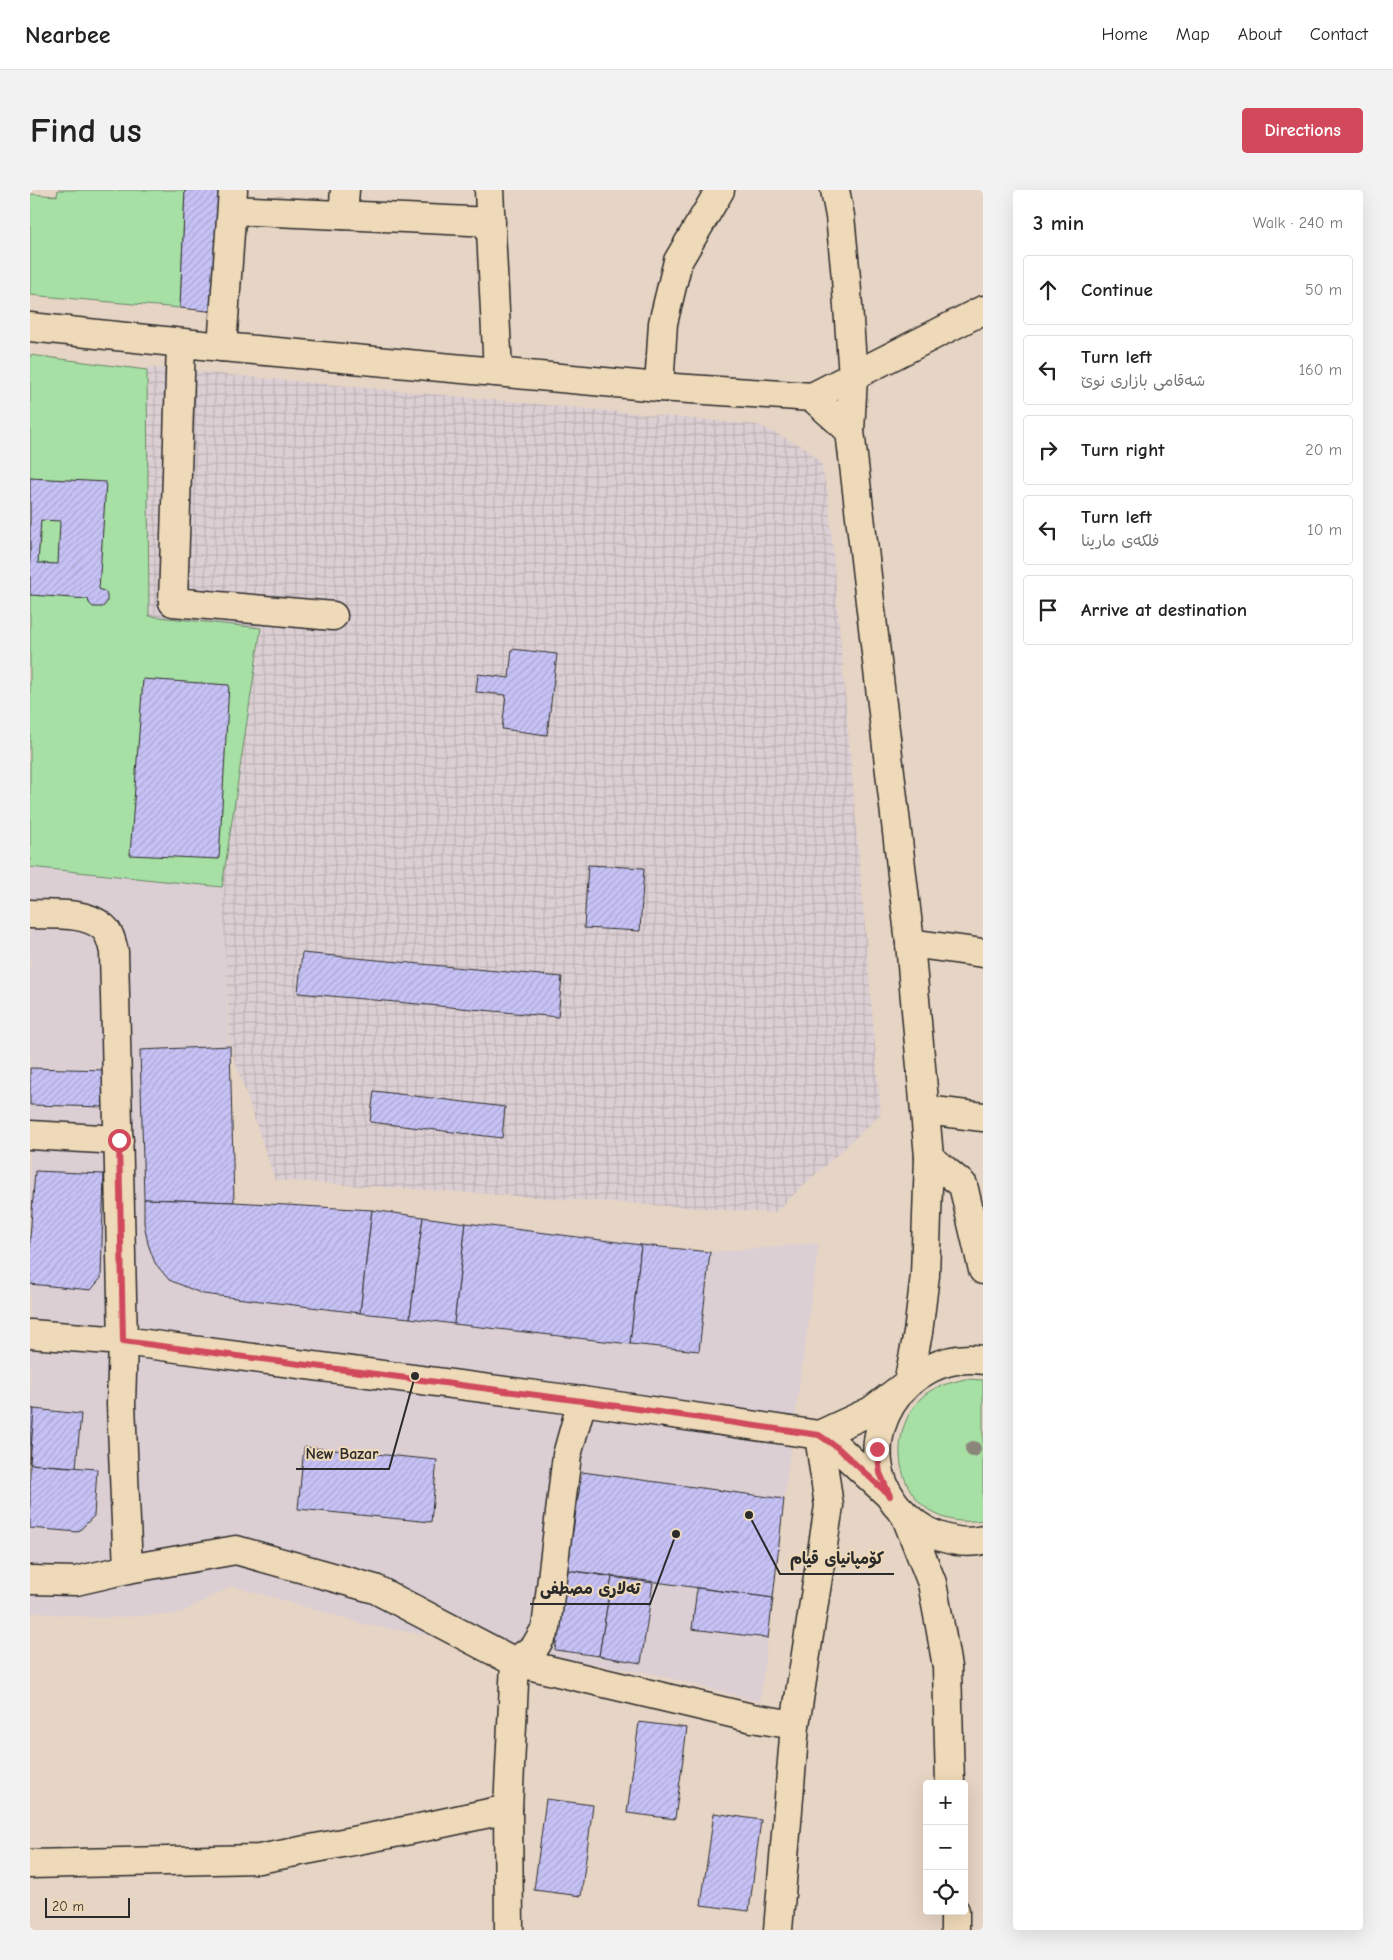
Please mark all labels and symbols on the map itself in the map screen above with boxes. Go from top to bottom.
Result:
route start [108,1129,131,1152]
callout: New Bazar [296,1438,389,1469]
route end [866,1438,889,1461]
text: New Bazar [306,1445,379,1463]
callout: کۆمپانیای قیام [780,1543,894,1574]
text: کۆمپانیای قیام [790,1550,884,1571]
callout: تەلاری مصطفی [530,1573,650,1604]
text: تەلاری مصطفی [540,1580,641,1599]
scale bar [45,1895,130,1918]

